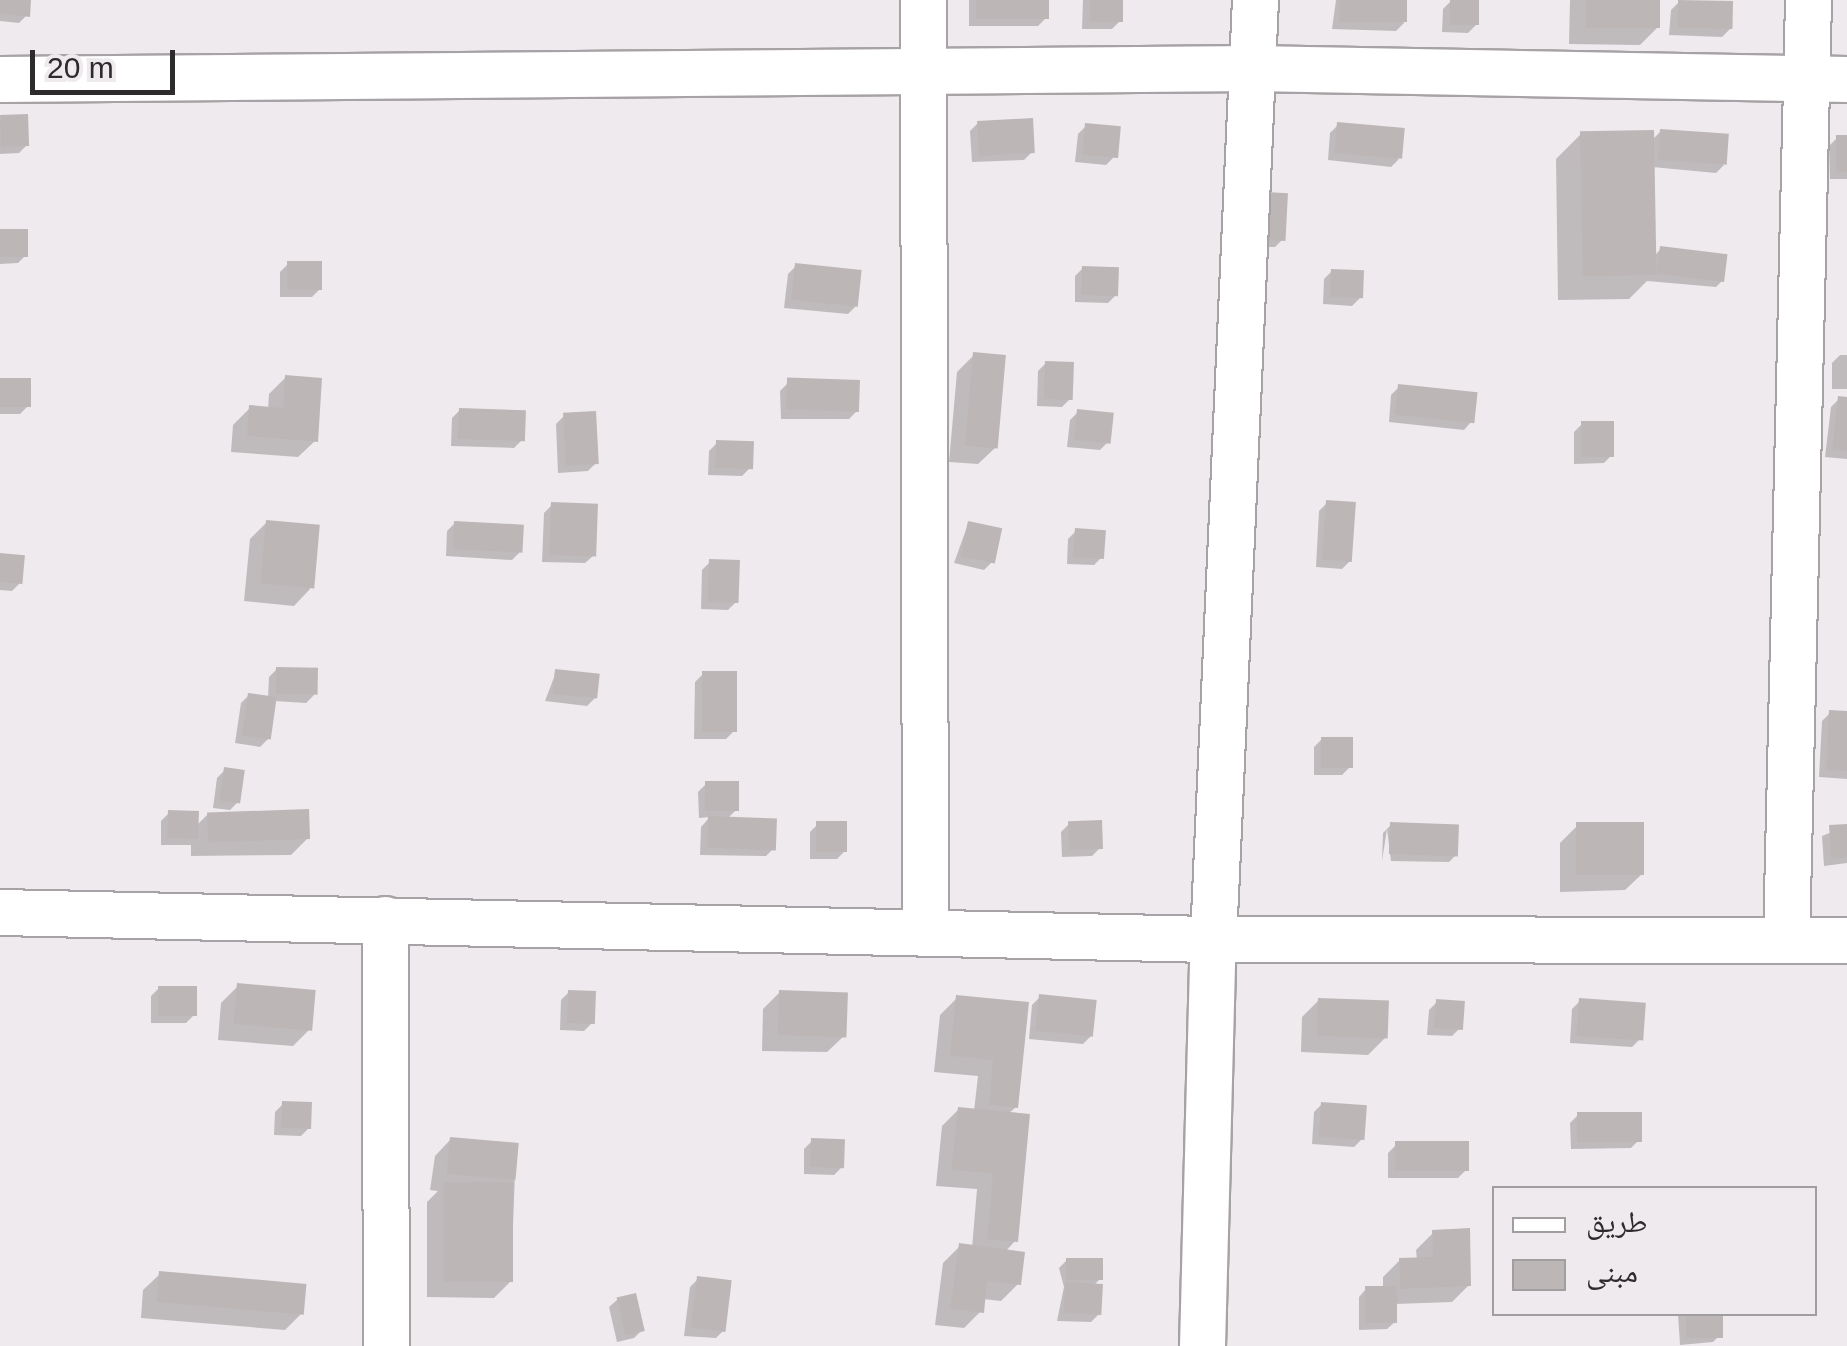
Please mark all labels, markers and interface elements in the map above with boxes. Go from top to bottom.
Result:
scale bar [35,30,180,92]
text: 20 m [47,51,114,84]
legend [1492,1186,1817,1316]
text: طريق [1586,1205,1647,1238]
text: مبنى [1586,1255,1638,1288]

